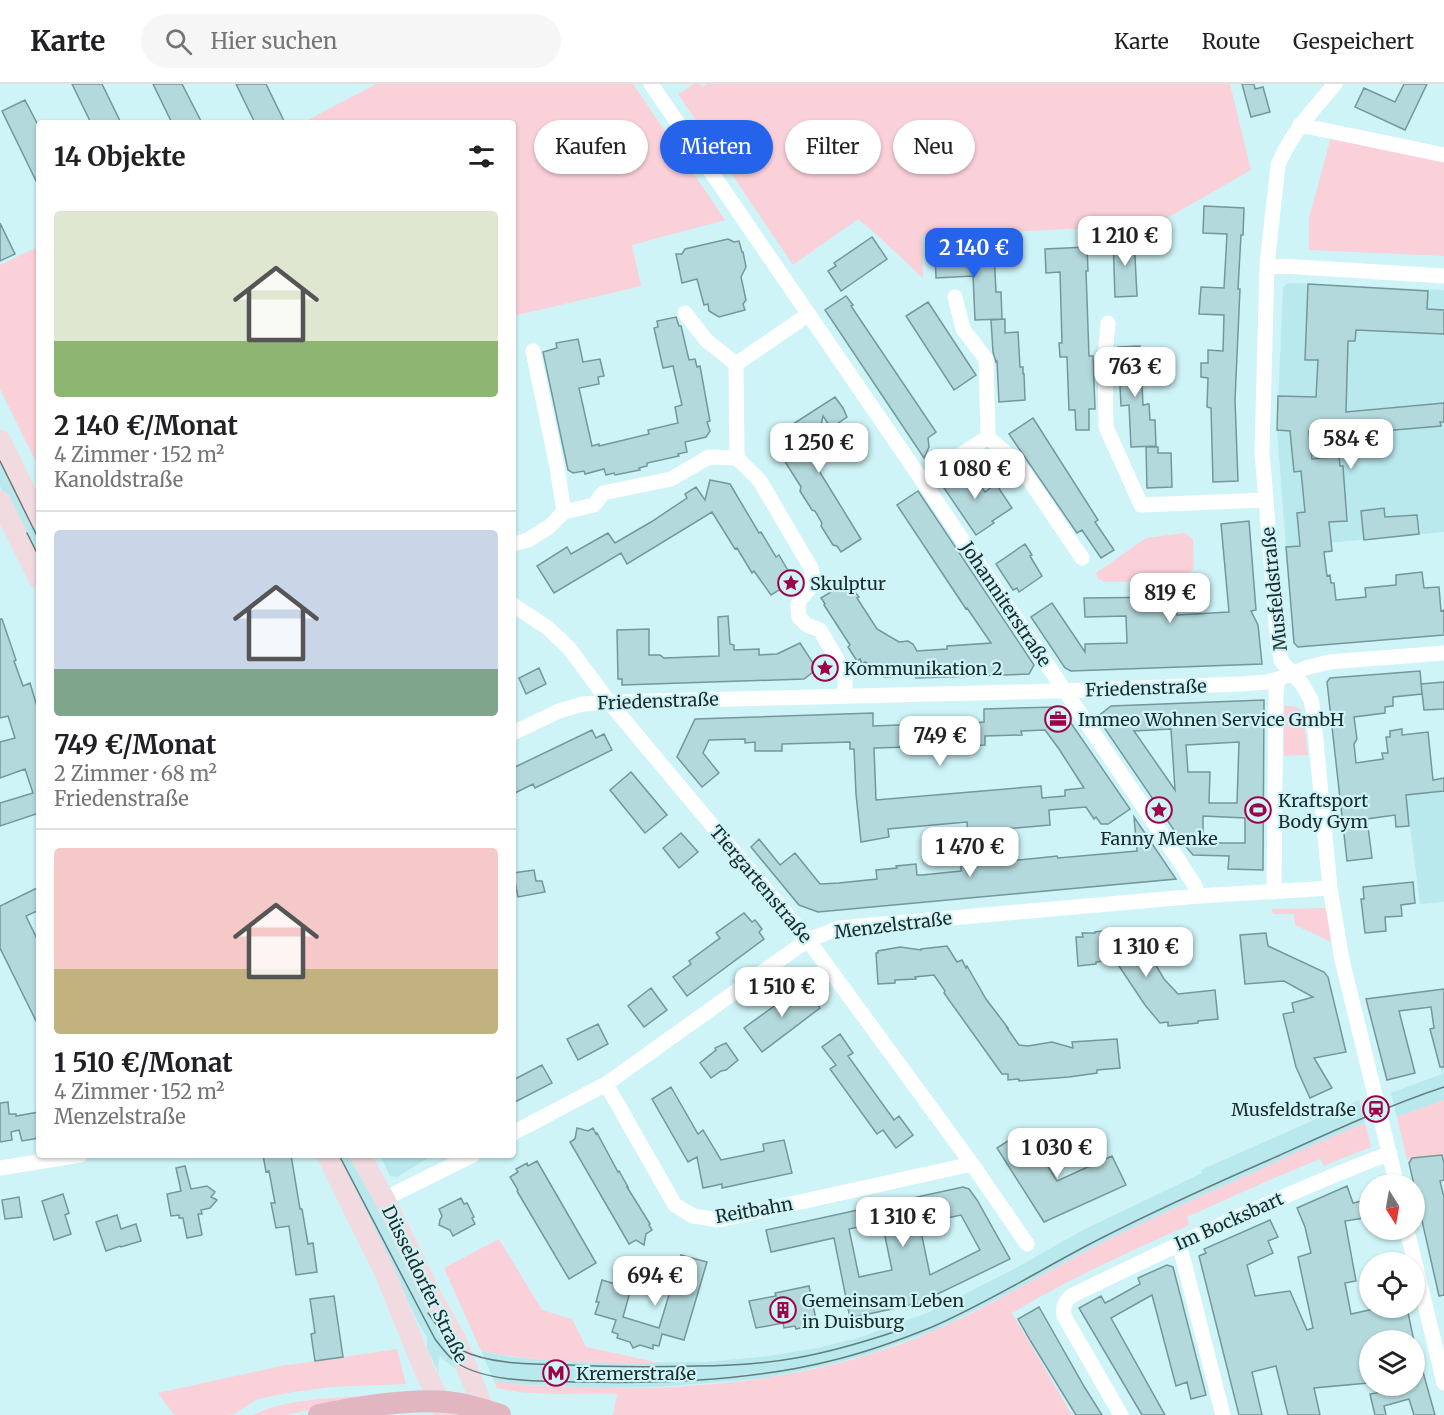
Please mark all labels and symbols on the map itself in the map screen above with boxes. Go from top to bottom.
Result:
pin: 1 210 € [1070,216,1180,267]
pin: 2 140 € [919,228,1029,279]
pin: 763 € [1093,347,1177,398]
pin: 584 € [1309,419,1393,470]
pin: 1 250 € [764,423,874,474]
pin: 1 080 € [920,449,1030,500]
street label: Musfeldstraße [1256,526,1292,652]
street label: Johanniterstraße [955,536,1056,671]
place icon: Skulptur [776,568,806,598]
place label: Skulptur [810,572,886,595]
pin: 819 € [1128,573,1212,624]
place icon: Kommunikation 2 [810,653,840,683]
place label: Kommunikation 2 [844,657,1002,680]
street label: Friedenstraße [1085,674,1207,702]
street label: Friedenstraße [597,687,719,715]
office icon: Immeo Wohnen Service GmbH [1043,704,1073,734]
place label: Immeo Wohnen Service GmbH [1078,708,1344,731]
pin: 749 € [898,716,982,767]
place label: Kraftsport Body Gym [1278,789,1368,833]
place icon: Fanny Menke [1144,795,1174,825]
sports icon: Kraftsport Body Gym [1243,795,1273,825]
street label: Tiergartenstraße [705,820,817,948]
pin: 1 470 € [915,827,1025,878]
place label: Fanny Menke [1100,827,1218,850]
street label: Menzelstraße [833,906,953,944]
pin: 1 310 € [1091,927,1201,978]
pin: 1 510 € [727,967,837,1018]
station icon: Musfeldstraße [1361,1094,1391,1124]
place label: Musfeldstraße [1231,1098,1356,1121]
pin: 1 030 € [1002,1128,1112,1179]
north arrow [1359,1174,1425,1240]
street label: Im Bocksbart [1171,1187,1287,1255]
street label: Reitbahn [713,1192,795,1228]
pin: 1 310 € [848,1197,958,1248]
street label: Düsseldorfer Straße [377,1202,473,1366]
pin: 694 € [613,1256,697,1307]
place label: Gemeinsam Leben in Duisburg [802,1289,964,1333]
building icon: Gemeinsam Leben in Duisburg [768,1295,798,1325]
metro station icon: Kremerstraße [541,1358,571,1388]
place label: Kremerstraße [576,1362,696,1385]

